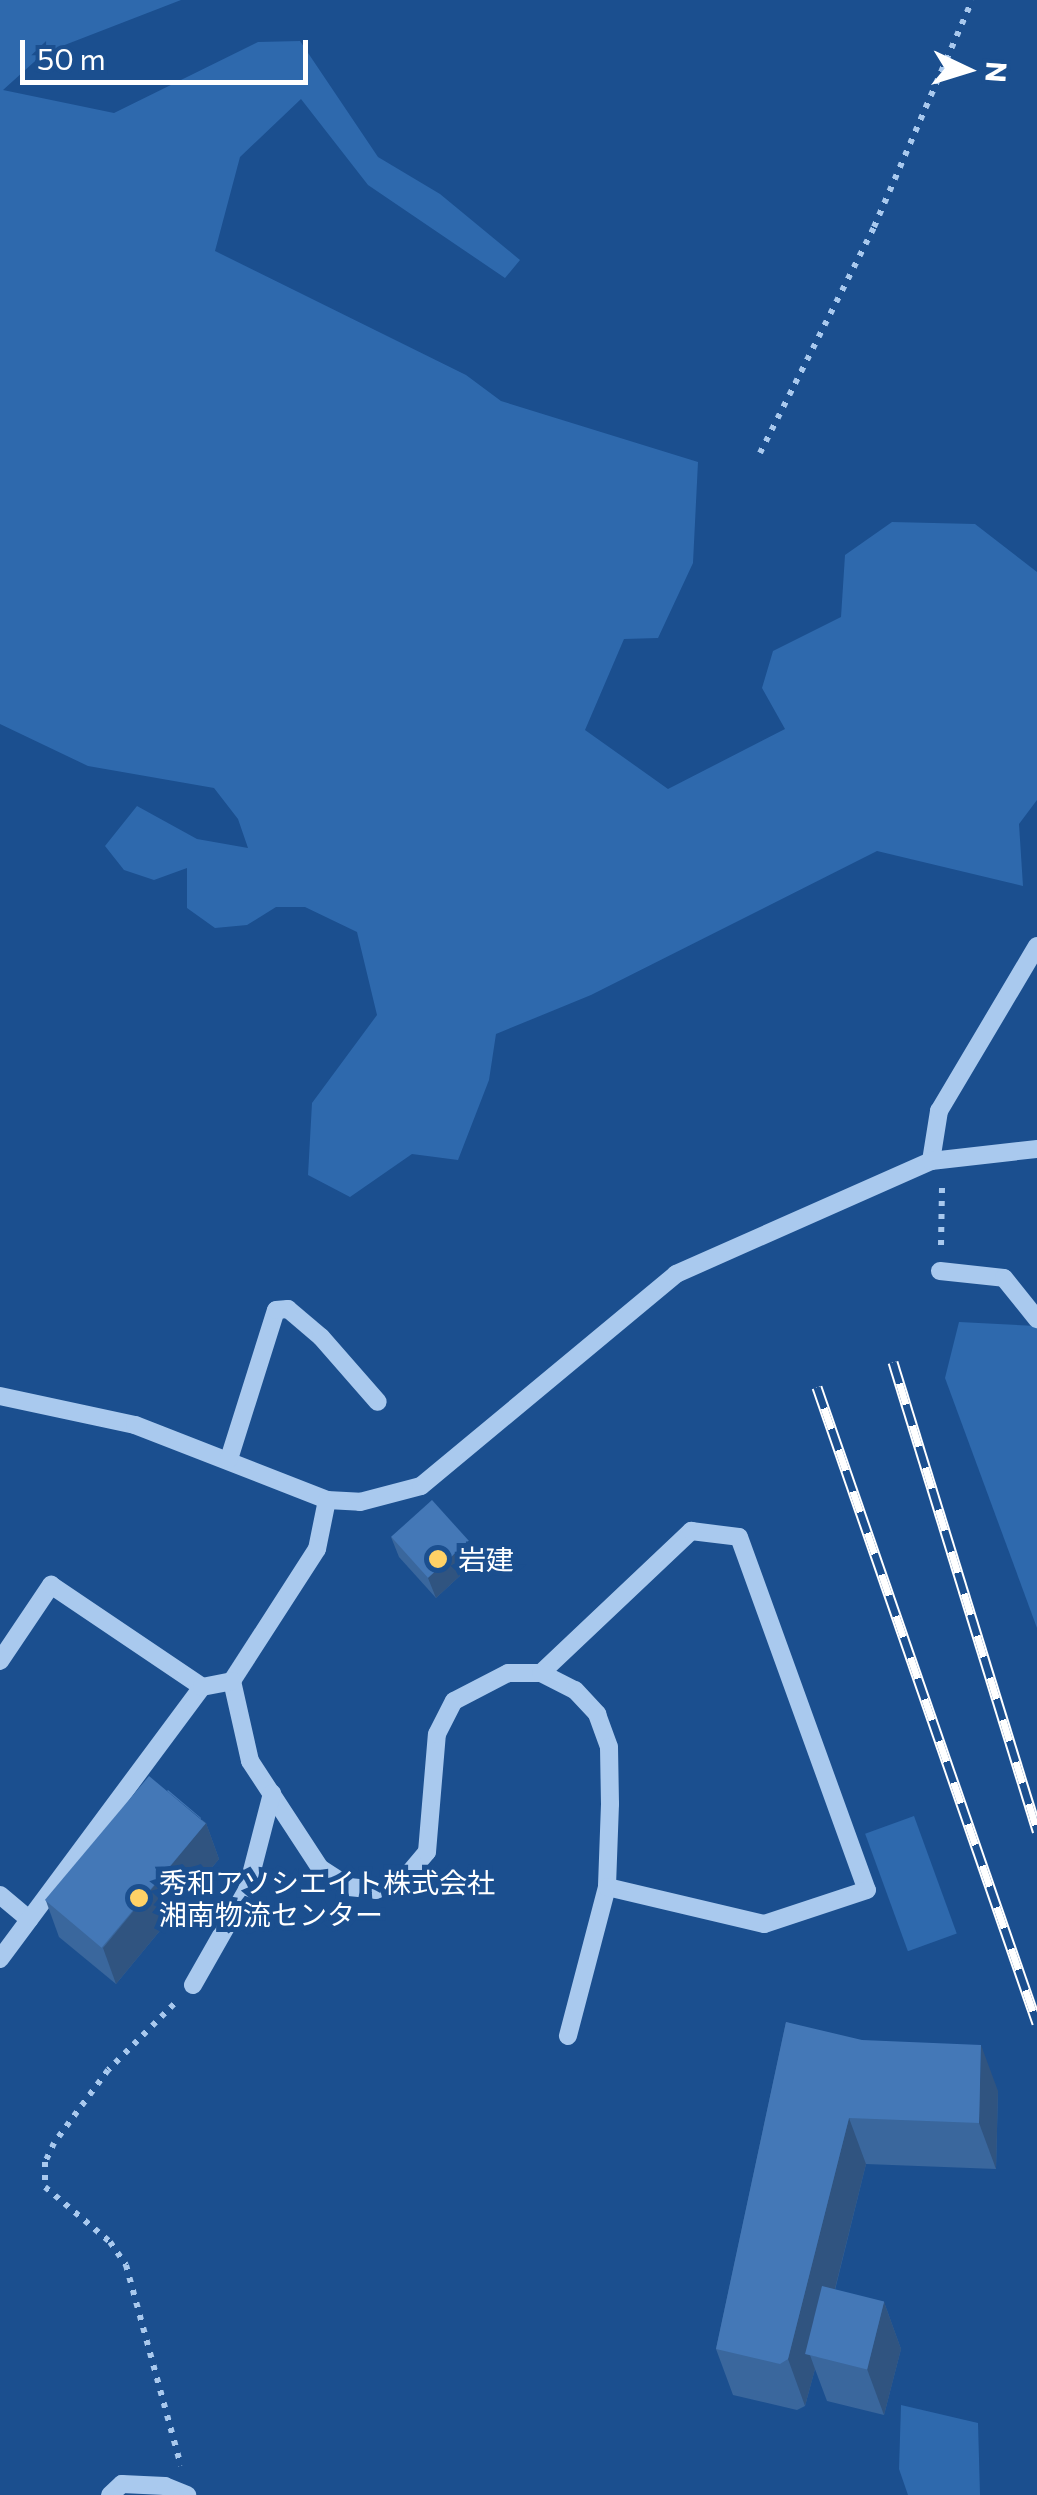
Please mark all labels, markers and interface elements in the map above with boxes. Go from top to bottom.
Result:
scale bar [25,20,312,82]
north arrow [917,20,1017,120]
text: 50 m [37,39,106,76]
text: N [979,60,1015,84]
place label: 岩建 [458,1542,514,1576]
marker: 岩建 [427,1548,449,1570]
place label: 秀和アソシエイト株式会社 湘南物流センター [159,1865,495,1931]
marker: 秀和アソシエイト株式会社 湘南物流センター [128,1887,150,1909]

